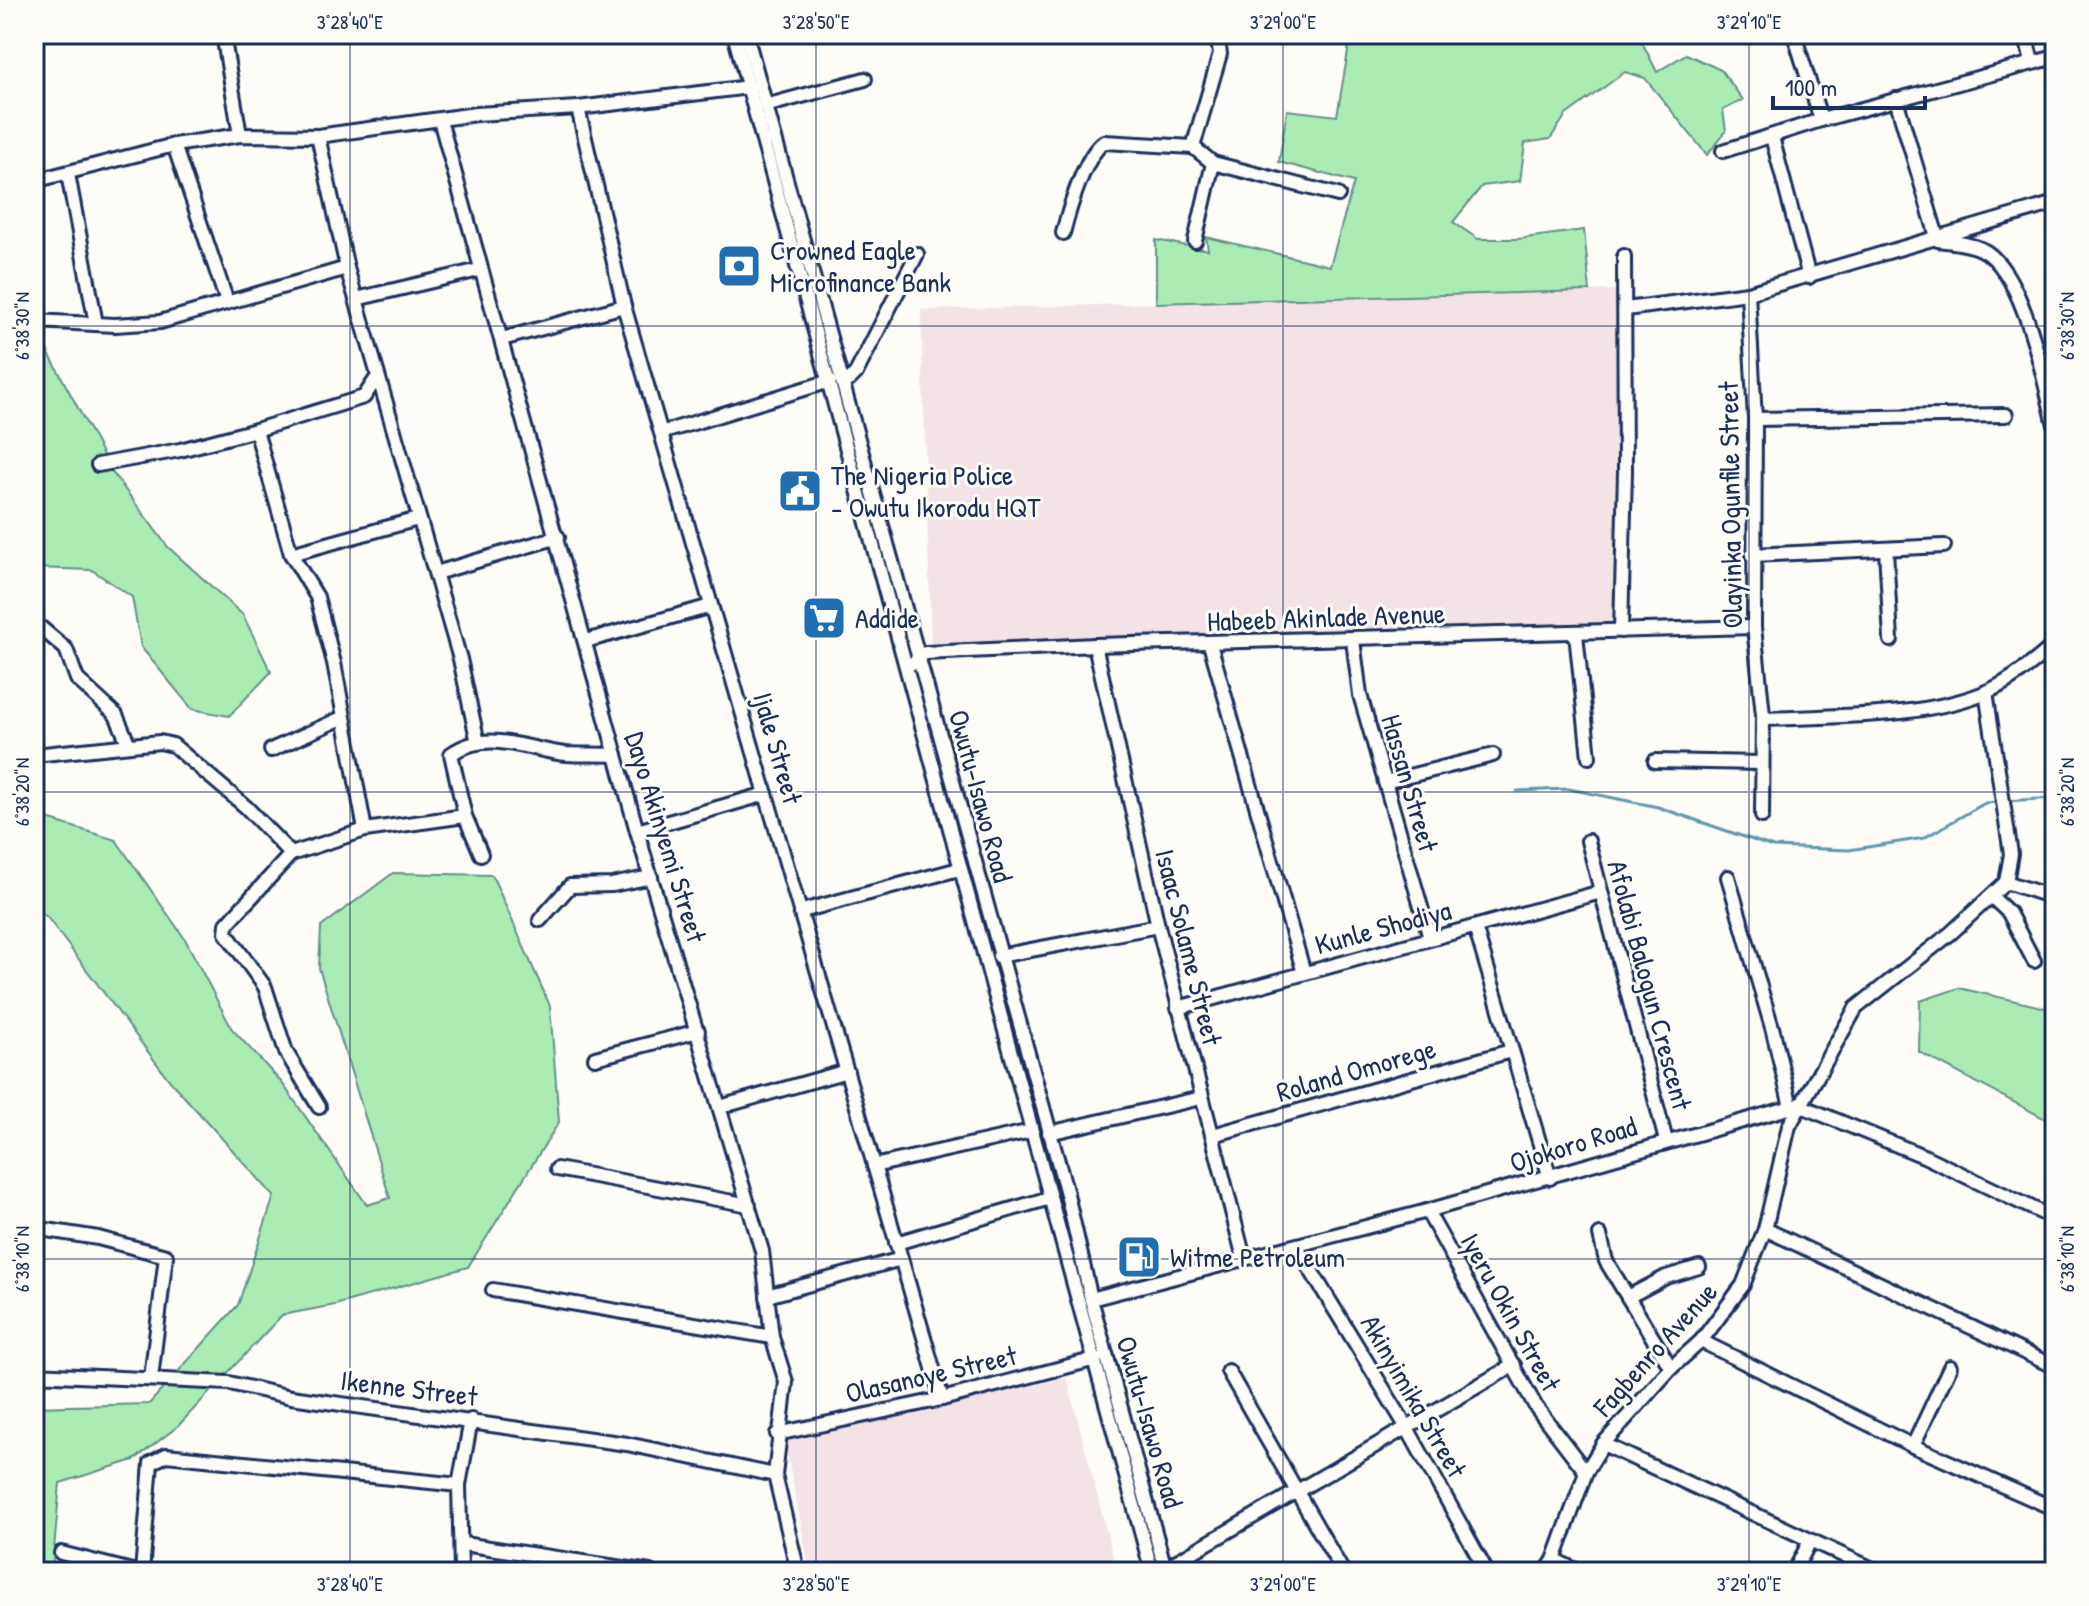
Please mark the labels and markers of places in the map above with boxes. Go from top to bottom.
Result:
place label: Crowned Eagle Microfinance Bank [770,231,952,301]
bank icon: Crowned Eagle Microfinance Bank [715,242,763,290]
place label: The Nigeria Police - Owutu Ikorodu HQT [831,456,1041,526]
public building icon: The Nigeria Police - Owutu Ikorodu HQT [776,467,824,515]
supermarket icon: Addide [800,594,848,642]
place label: Addide [855,599,919,637]
fuel station icon: Witme Petroleum [1115,1233,1163,1281]
place label: Witme Petroleum [1170,1238,1345,1276]

